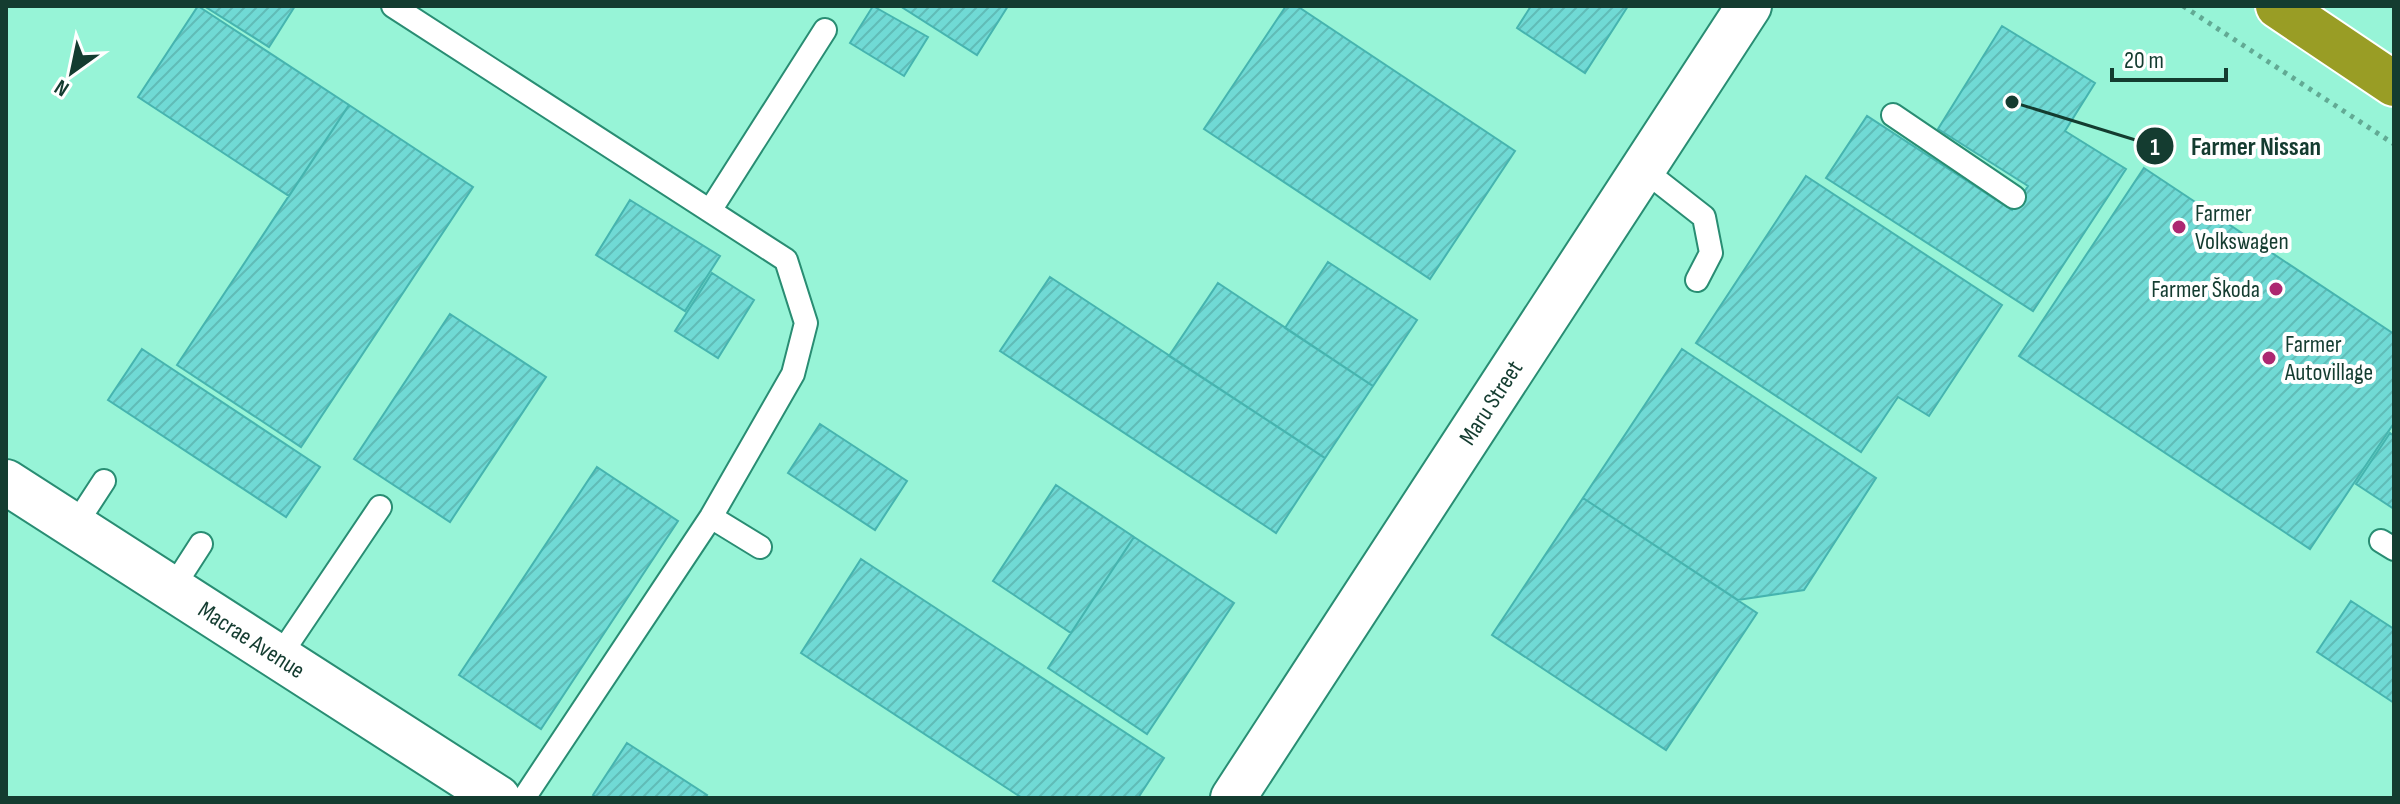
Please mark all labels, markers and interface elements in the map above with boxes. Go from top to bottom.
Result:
north arrow [32,32,112,112]
scale bar [2112,32,2226,82]
text: 20 m [2124,46,2164,75]
text: N [50,73,74,102]
callout: Farmer Nissan [2135,121,2337,171]
text: Farmer Nissan [2191,132,2321,163]
text: 1 [2150,133,2160,162]
place label: Farmer Volkswagen [2195,199,2289,256]
marker: Farmer Volkswagen [2170,218,2188,236]
place label: Farmer Škoda [2151,275,2260,304]
marker: Farmer Škoda [2267,280,2285,298]
place label: Farmer Autovillage [2284,330,2373,387]
marker: Farmer Autovillage [2260,349,2278,367]
street label: Maru Street [1453,355,1529,450]
street label: Macrae Avenue [193,595,310,685]

